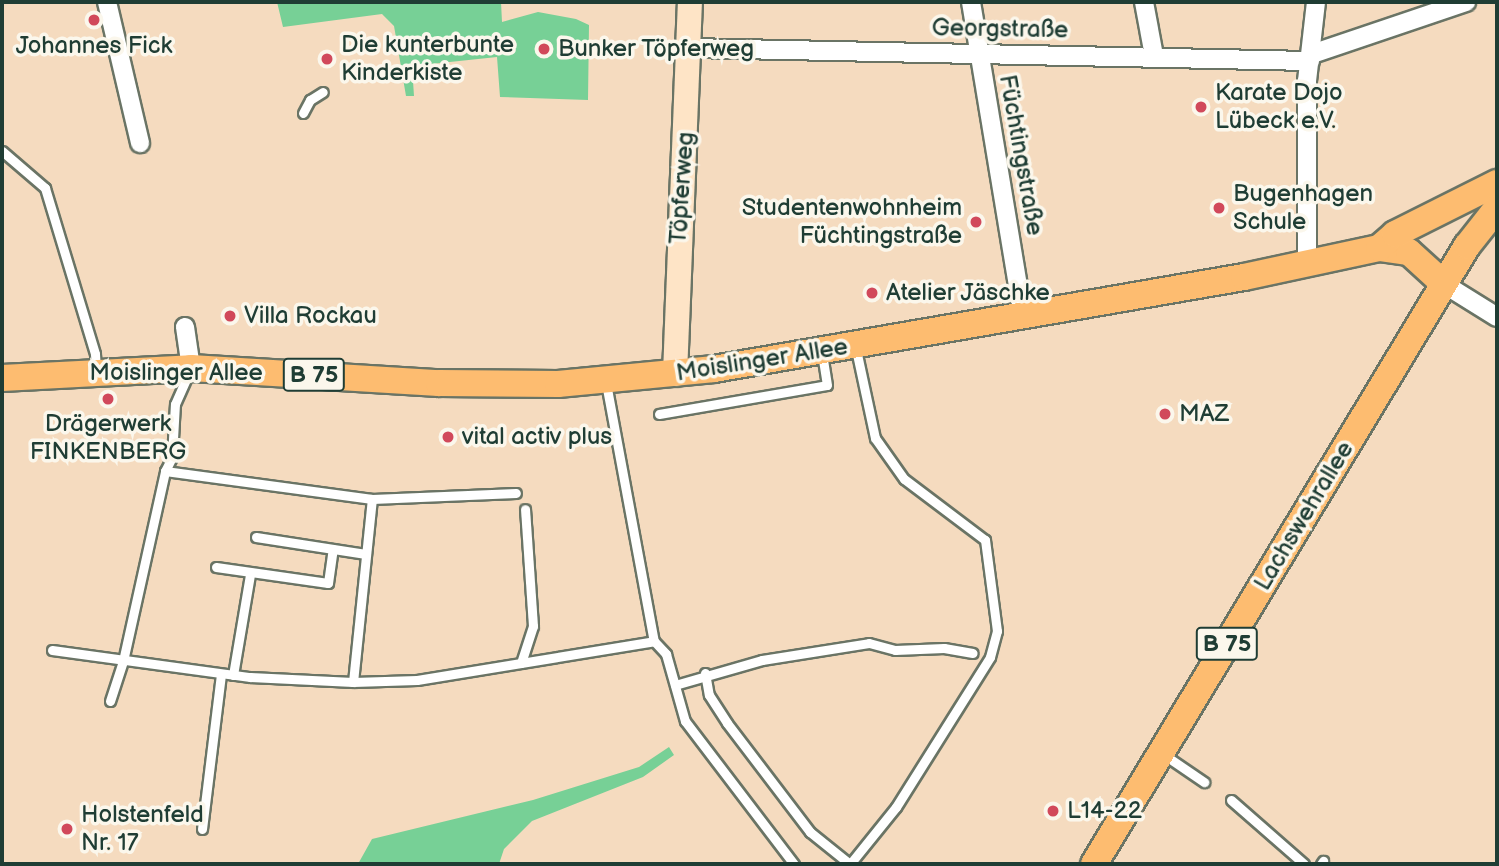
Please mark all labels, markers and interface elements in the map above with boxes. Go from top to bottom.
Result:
marker: Johannes Fick [86,12,102,28]
street label: Georgstraße [931,13,1069,45]
place label: Die kunterbunte Kinderkiste [341,31,514,87]
place label: Johannes Fick [16,32,172,60]
place label: Bunker Töpferweg [558,35,755,63]
marker: Bunker Töpferweg [536,41,552,57]
marker: Die kunterbunte Kinderkiste [319,51,335,67]
street label: Füchtingstraße [993,72,1049,238]
place label: Karate Dojo Lübeck e.V. [1215,79,1343,135]
marker: Karate Dojo Lübeck e.V. [1193,99,1209,115]
street label: Töpferweg [664,131,700,245]
place label: Bugenhagen Schule [1233,180,1373,236]
place label: Studentenwohnheim Füchtingstraße [742,194,962,250]
marker: Bugenhagen Schule [1211,200,1227,216]
marker: Studentenwohnheim Füchtingstraße [968,214,984,230]
place label: Atelier Jäschke [886,279,1051,307]
marker: Atelier Jäschke [864,285,880,301]
place label: Villa Rockau [244,302,377,330]
marker: Villa Rockau [222,308,238,324]
street label: Moislinger Allee [674,332,850,388]
road number: B 75 [282,356,346,394]
street label: Moislinger Allee [89,359,263,387]
marker: Drägerwerk FINKENBERG [100,391,116,407]
place label: MAZ [1179,400,1229,428]
marker: MAZ [1157,406,1173,422]
place label: Drägerwerk FINKENBERG [30,410,186,466]
place label: vital activ plus [462,423,612,451]
marker: vital activ plus [440,429,456,445]
street label: Lachswehrallee [1248,436,1360,596]
road number: B 75 [1196,624,1258,664]
place label: L14-22 [1067,797,1142,825]
place label: Holstenfeld Nr. 17 [81,801,204,857]
marker: L14-22 [1045,803,1061,819]
marker: Holstenfeld Nr. 17 [59,821,75,837]

